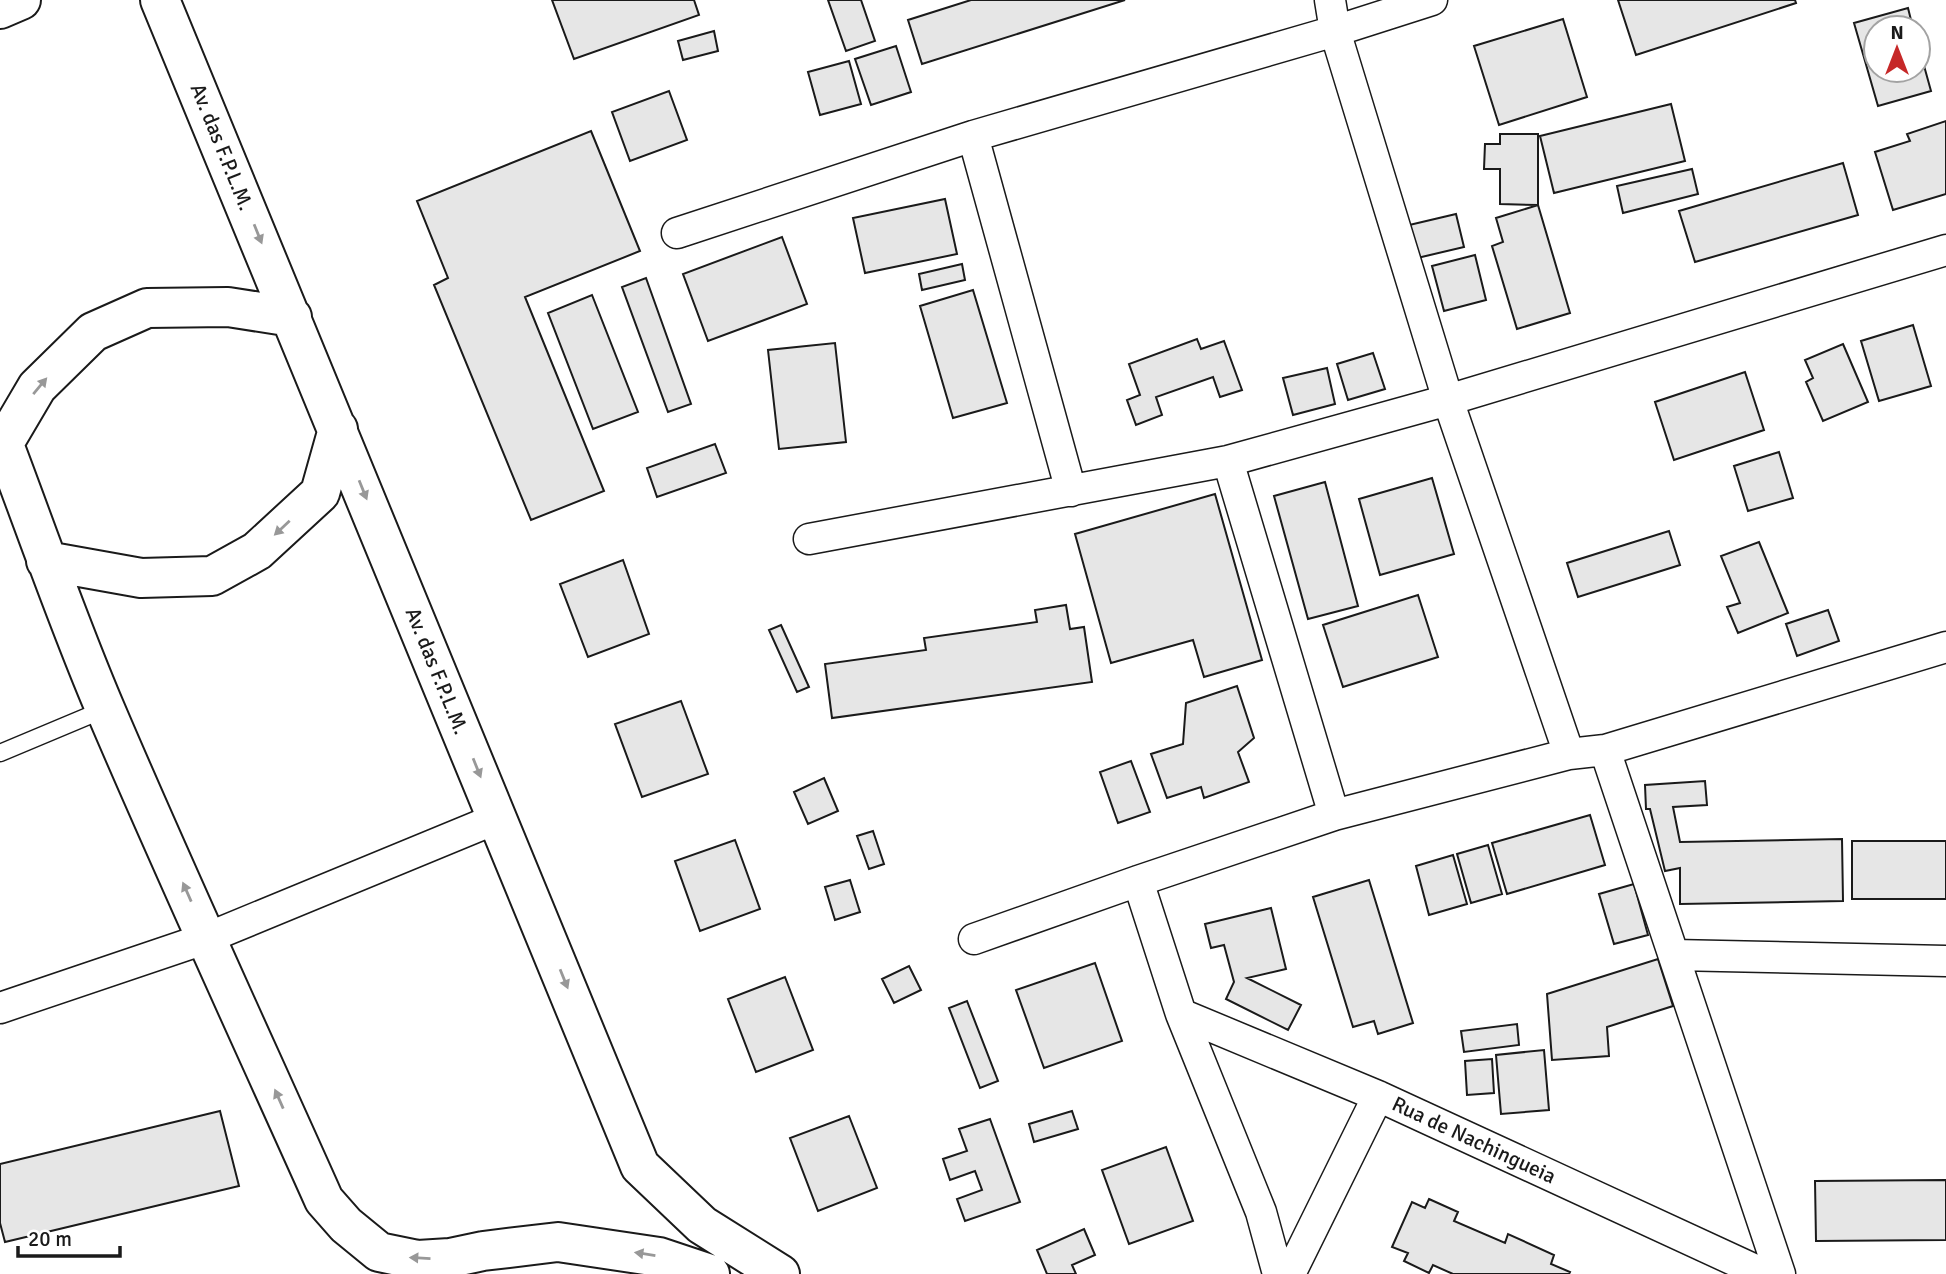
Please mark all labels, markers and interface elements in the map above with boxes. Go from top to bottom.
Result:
north arrow [1862,14,1932,84]
text: N [1890,21,1904,45]
street label: Av. das F.P.L.M. [185,80,259,214]
one-way arrow [252,224,264,244]
one-way arrow [32,377,47,394]
one-way arrow [357,480,368,501]
one-way arrow [274,519,291,535]
street label: Av. das F.P.L.M. [400,604,474,738]
one-way arrow [472,758,483,779]
one-way arrow [181,881,192,902]
one-way arrow [558,968,569,989]
one-way arrow [273,1089,284,1110]
street label: Rua de Nachingueia [1388,1091,1560,1189]
scale bar [18,1214,119,1258]
text: 20 m [28,1226,72,1252]
one-way arrow [634,1248,656,1259]
one-way arrow [408,1253,430,1264]

